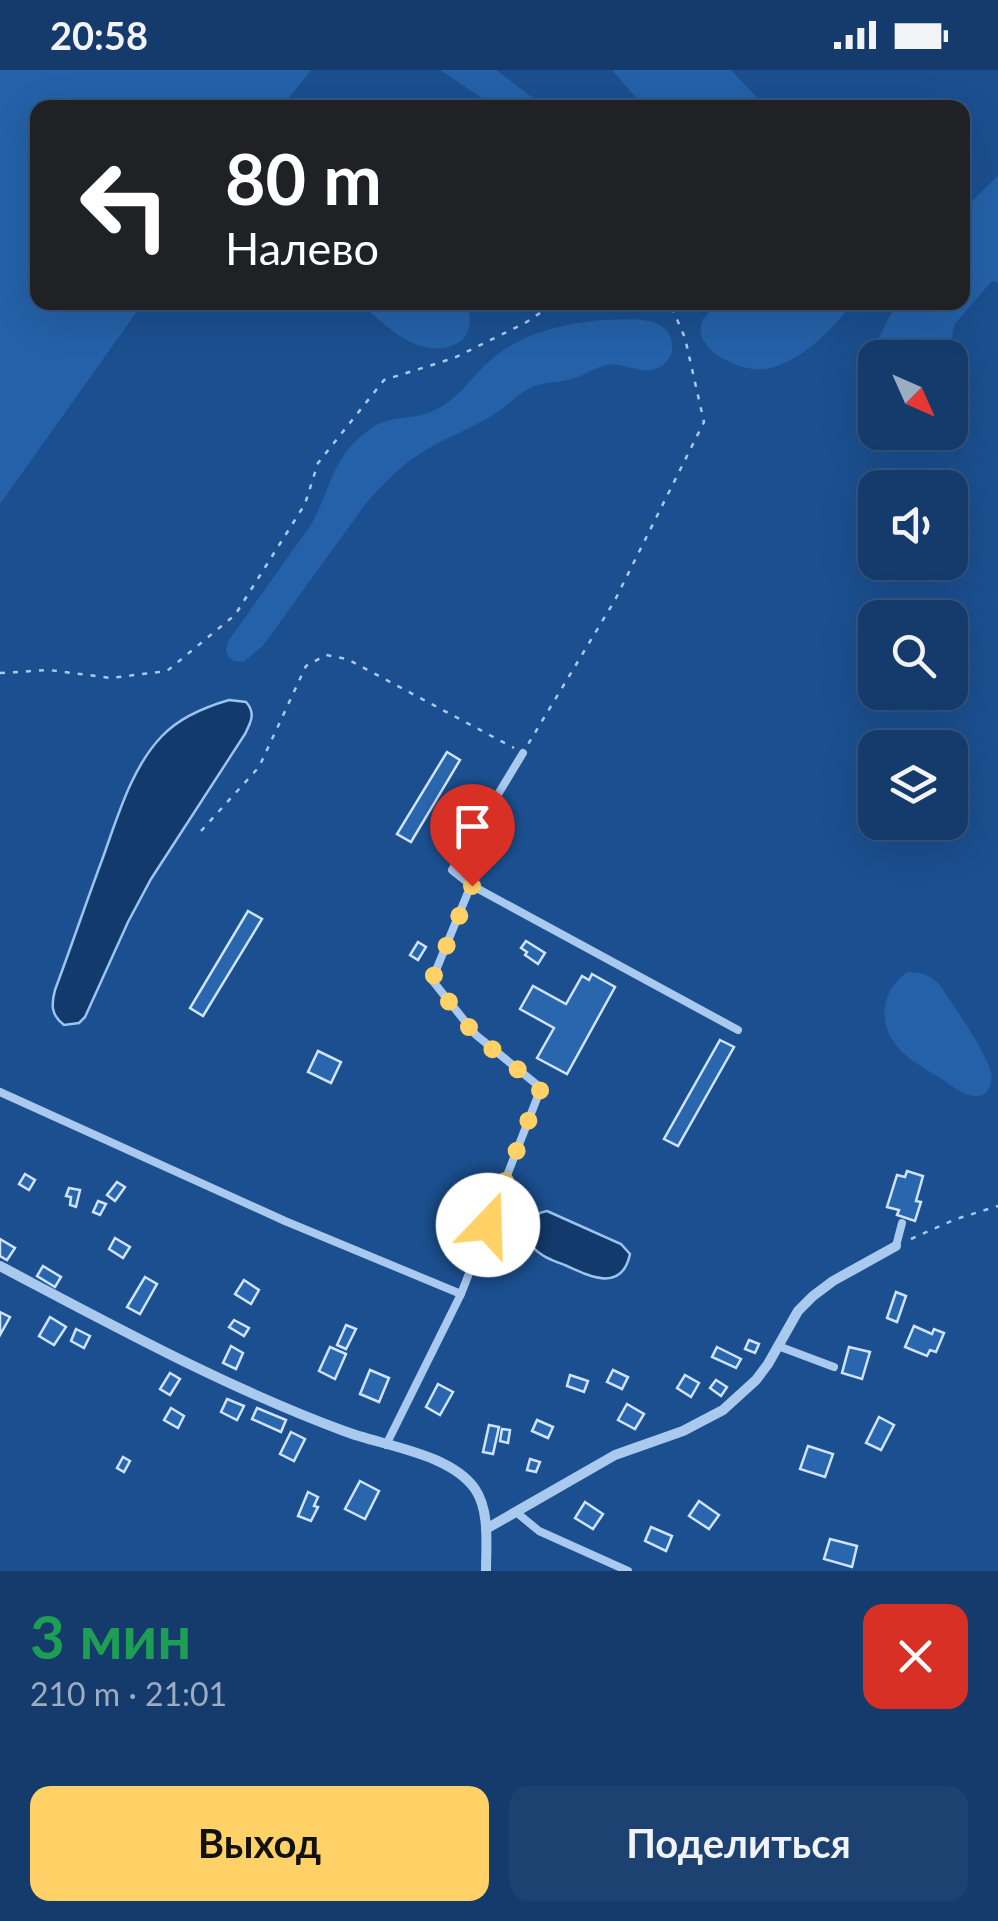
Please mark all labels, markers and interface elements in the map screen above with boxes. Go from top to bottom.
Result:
text: 20:58 [50,12,148,58]
text: 80 m [225,136,382,220]
icon: left [60,140,190,270]
text: Налево [225,221,379,275]
north arrow [858,340,968,450]
map controls [858,340,968,840]
button: sound [858,470,968,580]
button: search [858,600,968,710]
button: layers [858,730,968,840]
pin [430,784,515,887]
icon: arrive [445,799,500,854]
position arrow [436,1173,540,1277]
text: 3 мин [30,1600,192,1672]
button: close [863,1604,968,1709]
text: 210 m · 21:01 [30,1674,227,1713]
button: Выход [30,1786,489,1901]
button: Поделиться [509,1786,968,1901]

